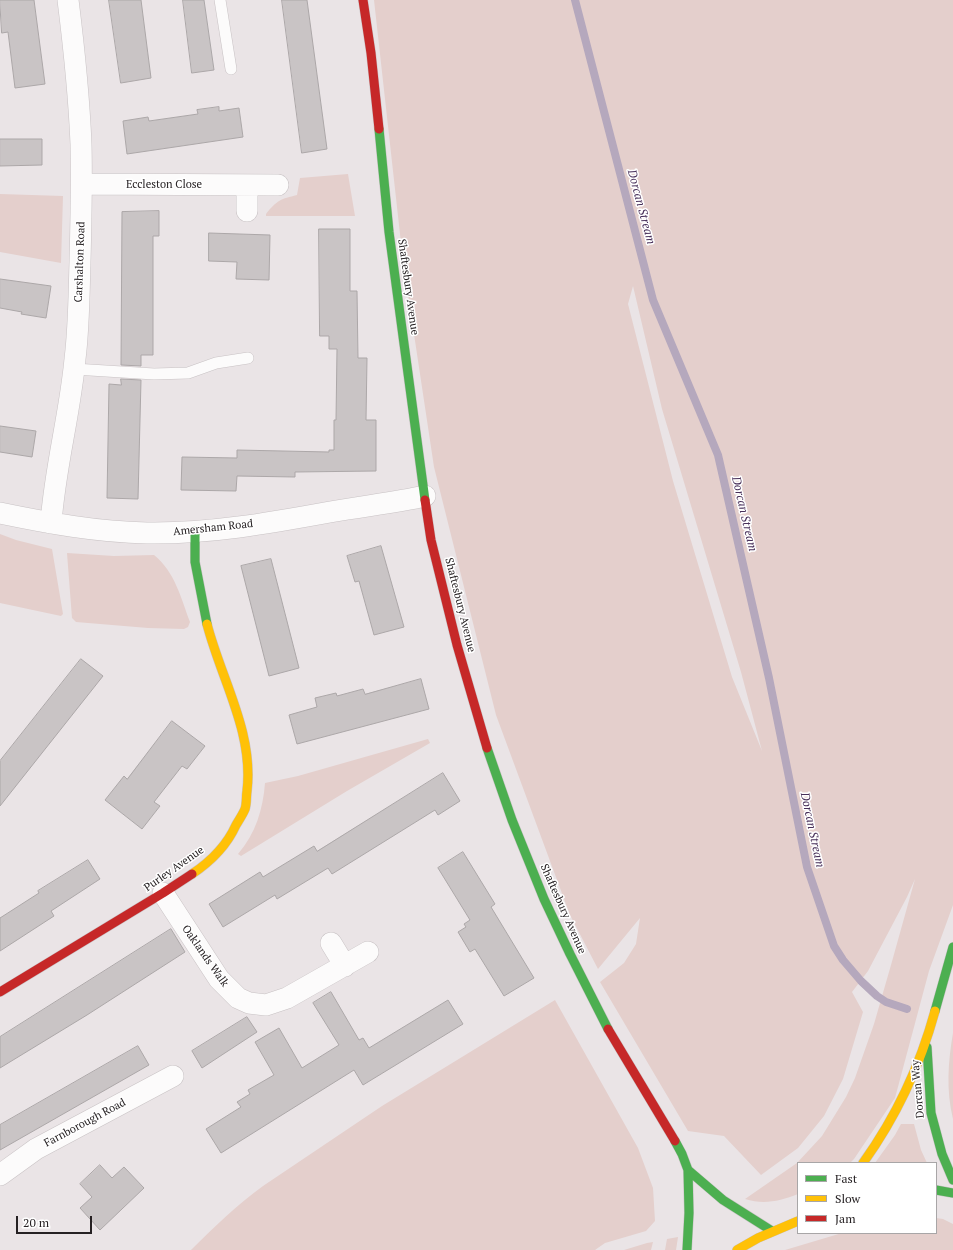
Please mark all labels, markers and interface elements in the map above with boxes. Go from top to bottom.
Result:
water label: Dorcan Stream [624,168,658,246]
street label: Eccleston Close [126,178,202,192]
street label: Carshalton Road [72,221,88,303]
street label: Shaftesbury Avenue [395,238,421,336]
water label: Dorcan Stream [728,475,760,553]
street label: Amersham Road [172,517,254,539]
street label: Shaftesbury Avenue [442,556,478,654]
water label: Dorcan Stream [797,791,827,869]
street label: Purley Avenue [142,844,206,894]
street label: Shaftesbury Avenue [537,862,589,956]
street label: Oaklands Walk [179,923,231,989]
street label: Dorcan Way [909,1059,927,1119]
street label: Farnborough Road [42,1096,128,1150]
legend [797,1162,937,1234]
text: Fast [835,1171,857,1186]
text: Slow [835,1191,860,1206]
scale bar [18,1208,94,1234]
text: Jam [835,1211,856,1226]
text: 20 m [23,1215,49,1230]

